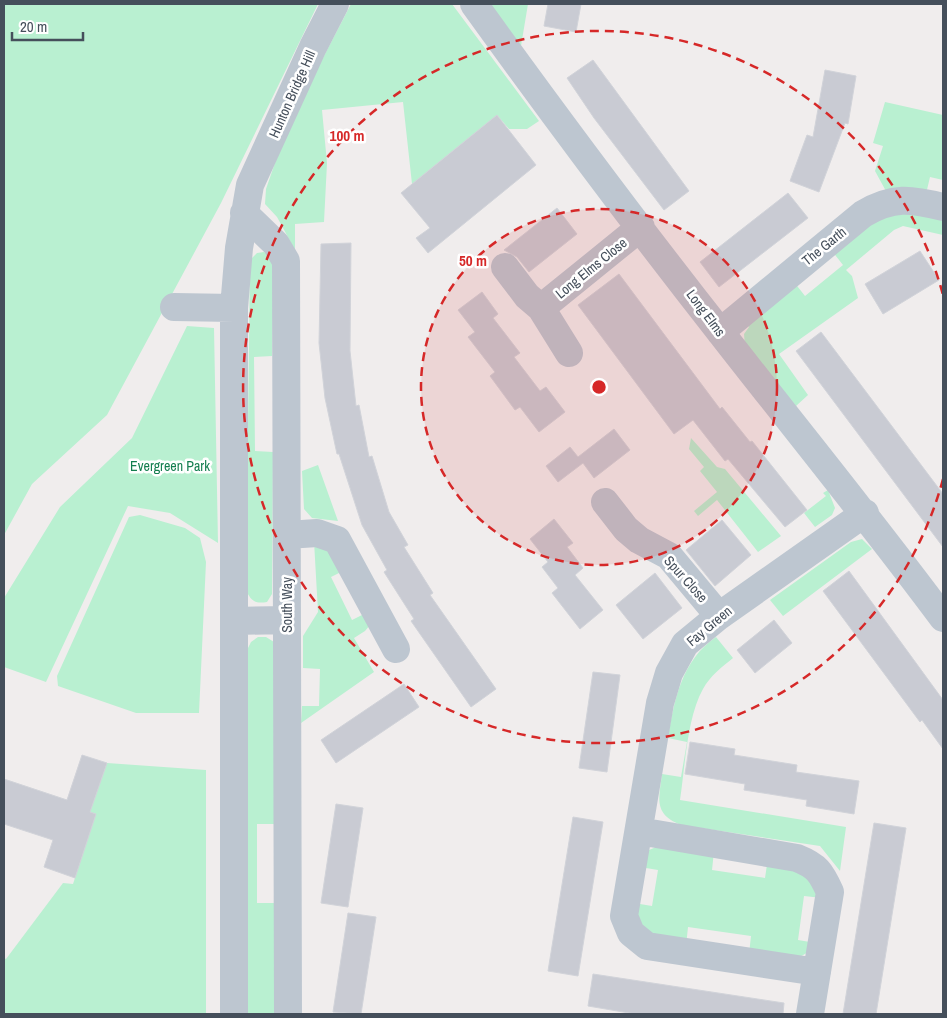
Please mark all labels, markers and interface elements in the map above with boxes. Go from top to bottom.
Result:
scale bar [12,10,84,42]
text: 20 m [20,16,47,37]
street label: Hunton Bridge Hill [265,47,319,141]
text: 100 m [330,125,364,146]
street label: The Garth [798,223,850,269]
street label: Long Elms Close [552,234,630,302]
text: 50 m [459,250,487,271]
street label: Long Elms [682,286,730,340]
centre of rings [590,378,608,396]
park label: Evergreen Park [130,457,210,475]
street label: Spur Close [660,552,712,606]
street label: South Way [278,577,296,633]
street label: Fay Green [683,602,735,650]

